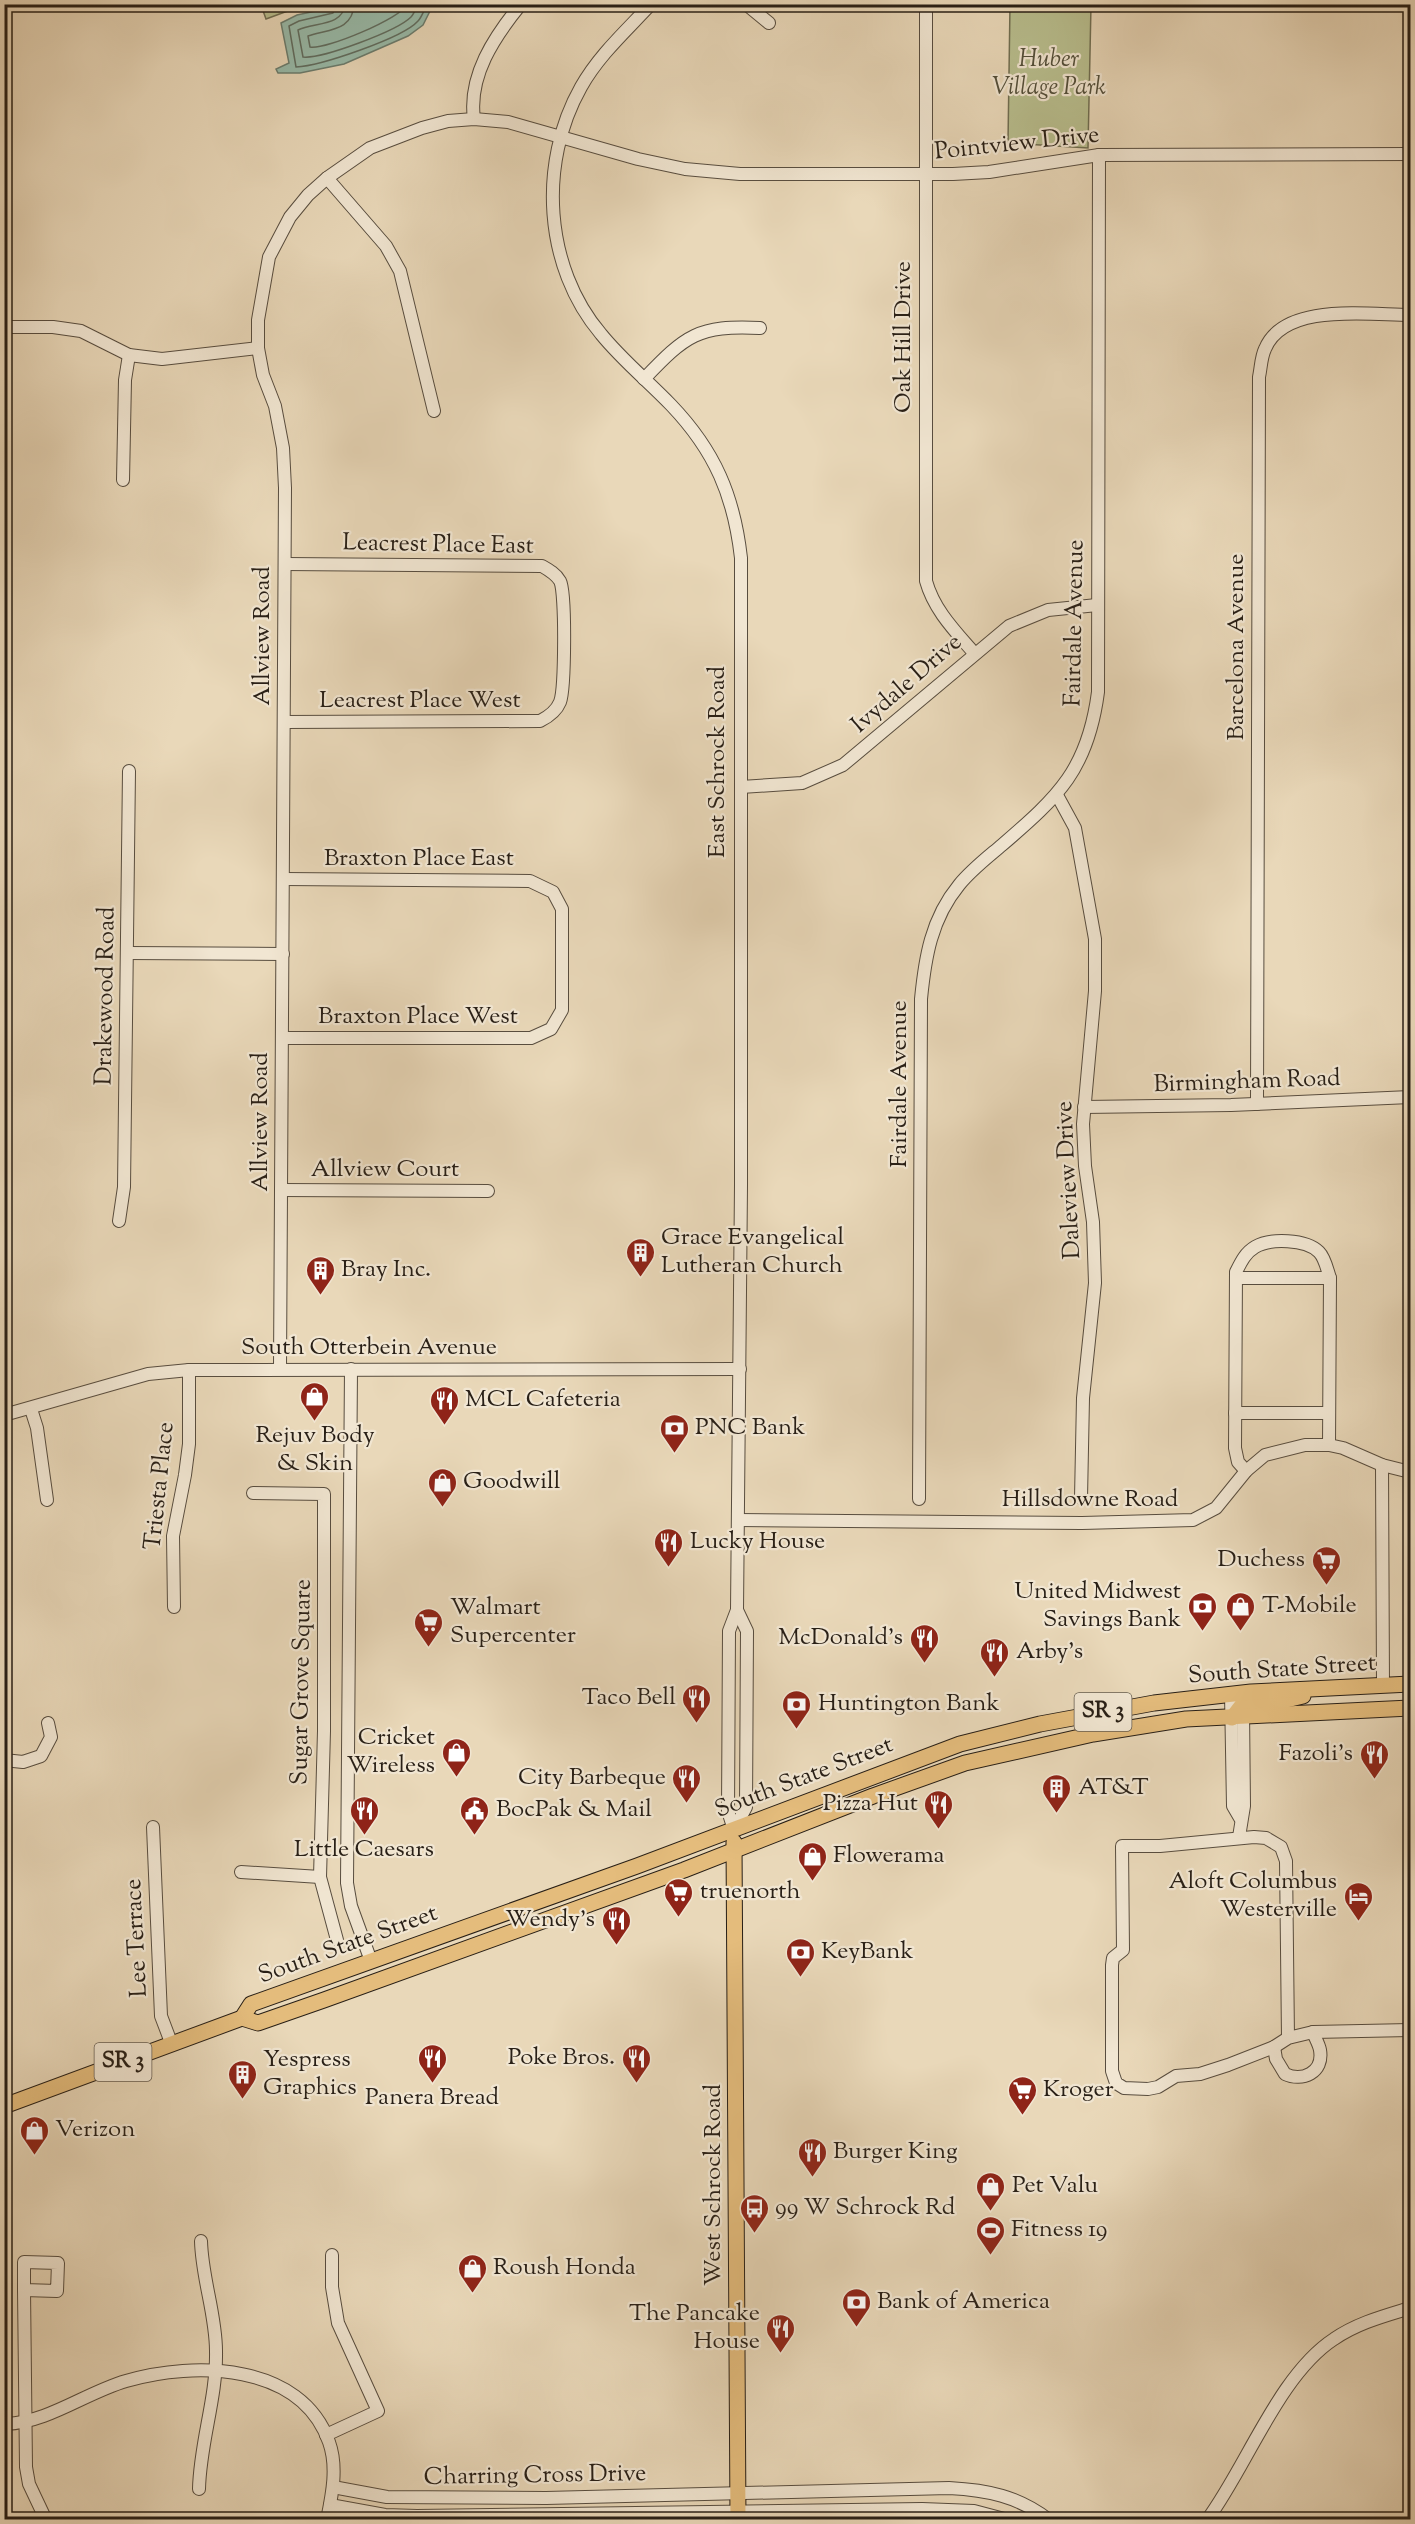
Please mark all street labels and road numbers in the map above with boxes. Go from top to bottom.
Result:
street label: Pointview Drive [933,118,1101,170]
street label: Oak Hill Drive [887,261,921,413]
street label: Leacrest Place East [342,526,534,564]
street label: Fairdale Avenue [1057,539,1093,707]
street label: Barcelona Avenue [1220,554,1254,740]
street label: Allview Road [246,566,280,706]
street label: Ivydale Drive [844,626,970,742]
street label: East Schrock Road [701,665,735,858]
street label: Leacrest Place West [319,684,521,718]
street label: Braxton Place East [324,842,514,876]
street label: Drakewood Road [87,906,125,1086]
street label: Braxton Place West [318,1000,518,1034]
street label: Fairdale Avenue [883,1000,917,1168]
street label: Allview Road [244,1052,278,1192]
street label: Birmingham Road [1153,1062,1342,1102]
street label: Daleview Drive [1048,1100,1090,1260]
street label: Allview Court [311,1153,459,1187]
street label: South Otterbein Avenue [241,1331,497,1365]
street label: Triesta Place [136,1420,184,1552]
street label: Hillsdowne Road [1002,1483,1179,1517]
street label: Sugar Grove Square [283,1579,321,1785]
street label: South State Street [1187,1646,1377,1694]
road number: SR 3 [1074,1693,1132,1731]
street label: South State Street [710,1728,898,1828]
street label: Lee Terrace [117,1878,157,1998]
street label: South State Street [254,1897,442,1993]
road number: SR 3 [94,2043,152,2081]
street label: West Schrock Road [697,2084,731,2286]
street label: Charring Cross Drive [423,2457,647,2495]

